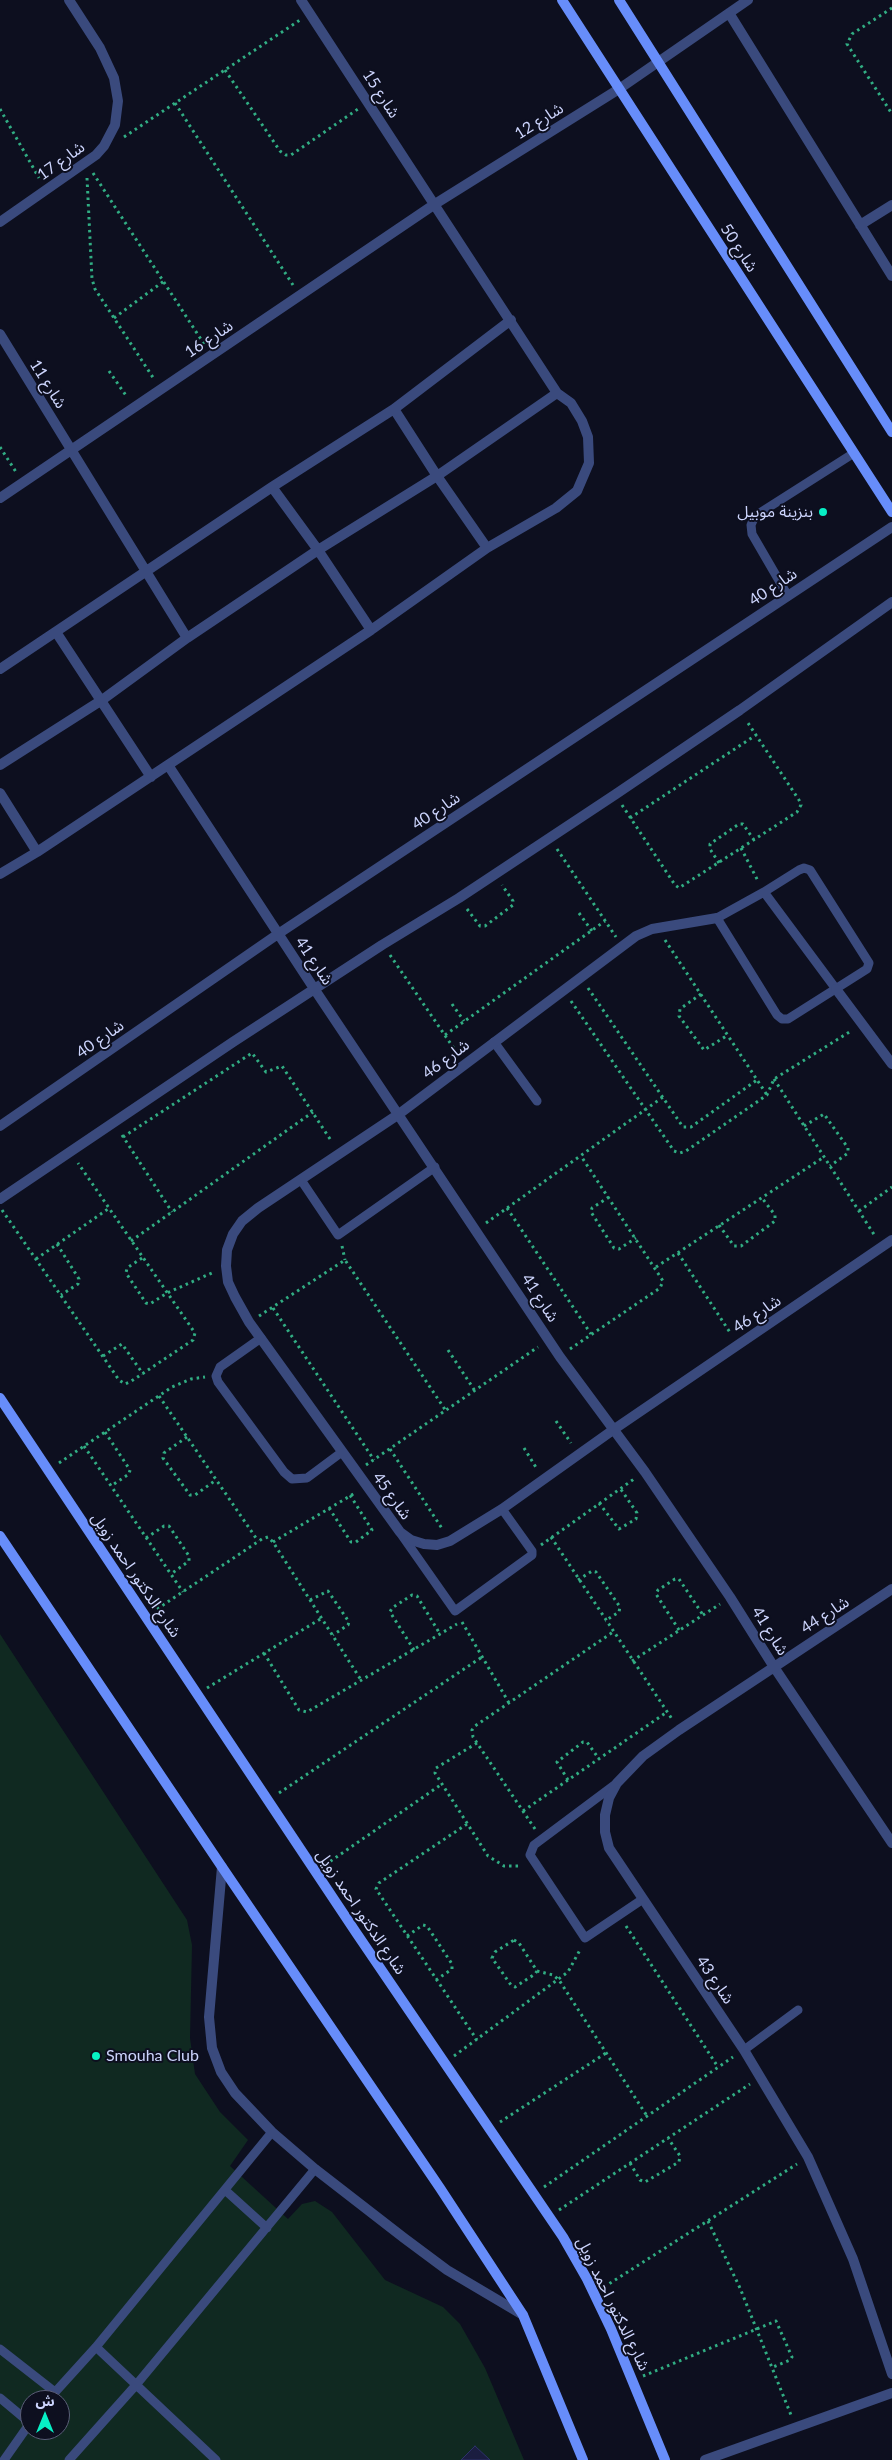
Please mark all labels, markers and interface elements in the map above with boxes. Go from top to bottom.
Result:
street label: شارع 15 [358,66,404,122]
street label: شارع 12 [511,99,567,143]
street label: شارع 17 [34,137,88,185]
street label: شارع 50 [716,220,762,276]
street label: شارع 16 [181,316,237,362]
street label: شارع 11 [26,356,70,412]
place label: بنزينة موبيل [737,502,813,522]
marker: بنزينة موبيل [817,506,829,518]
street label: شارع 40 [745,564,801,610]
street label: شارع 40 [408,788,464,834]
street label: شارع 41 [291,933,337,989]
street label: شارع 40 [72,1016,128,1062]
street label: شارع 46 [419,1035,473,1083]
street label: شارع 41 [517,1270,563,1326]
street label: شارع 46 [729,1291,785,1337]
street label: شارع 45 [368,1469,416,1523]
street label: شارع الدكتور احمد زويل [87,1509,185,1641]
street label: شارع 44 [797,1592,853,1638]
street label: شارع 41 [748,1603,792,1659]
street label: شارع الدكتور احمد زويل [312,1846,410,1978]
street label: شارع 43 [692,1952,738,2008]
place label: Smouha Club [106,2046,199,2066]
marker: Smouha Club [90,2050,102,2062]
street label: شارع الدكتور احمد زويل [572,2234,654,2374]
north arrow [20,2390,70,2440]
text: ش [35,2392,55,2409]

